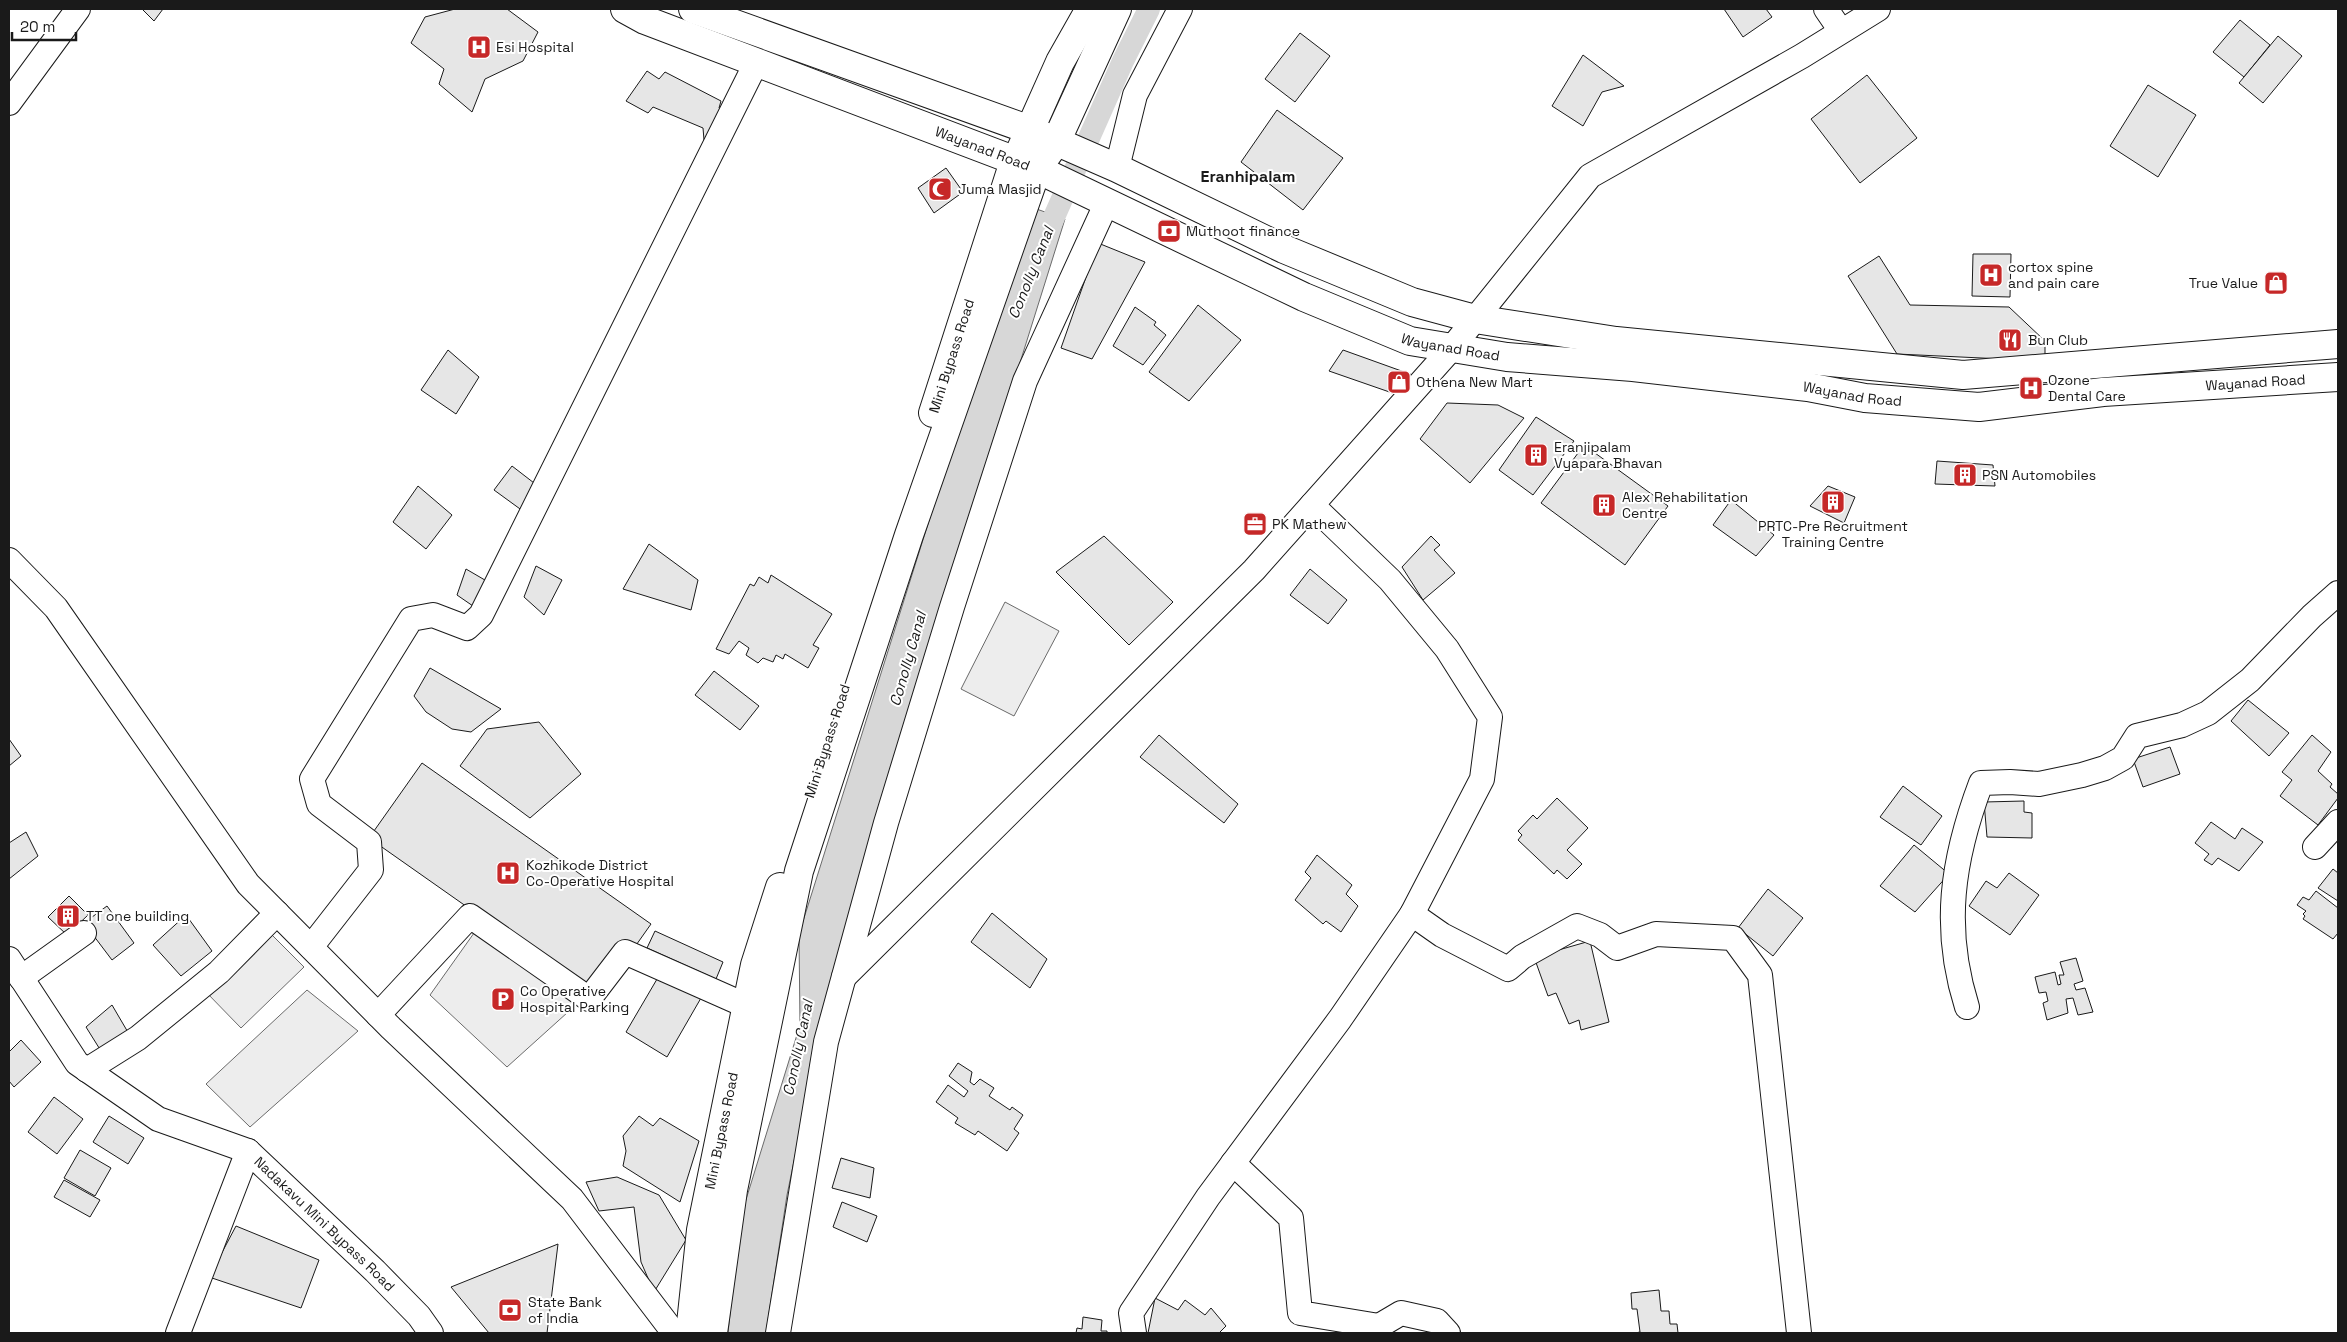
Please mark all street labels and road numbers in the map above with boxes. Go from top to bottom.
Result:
street label: Wayanad Road [933,122,1033,175]
street label: Mini Bypass Road [925,297,978,415]
street label: Wayanad Road [1398,329,1501,365]
street label: Wayanad Road [2205,370,2306,394]
street label: Wayanad Road [1801,377,1903,410]
street label: Mini Bypass Road [800,682,854,800]
street label: Mini Bypass Road [701,1071,742,1191]
street label: Nadakavu Mini Bypass Road [250,1153,399,1295]

